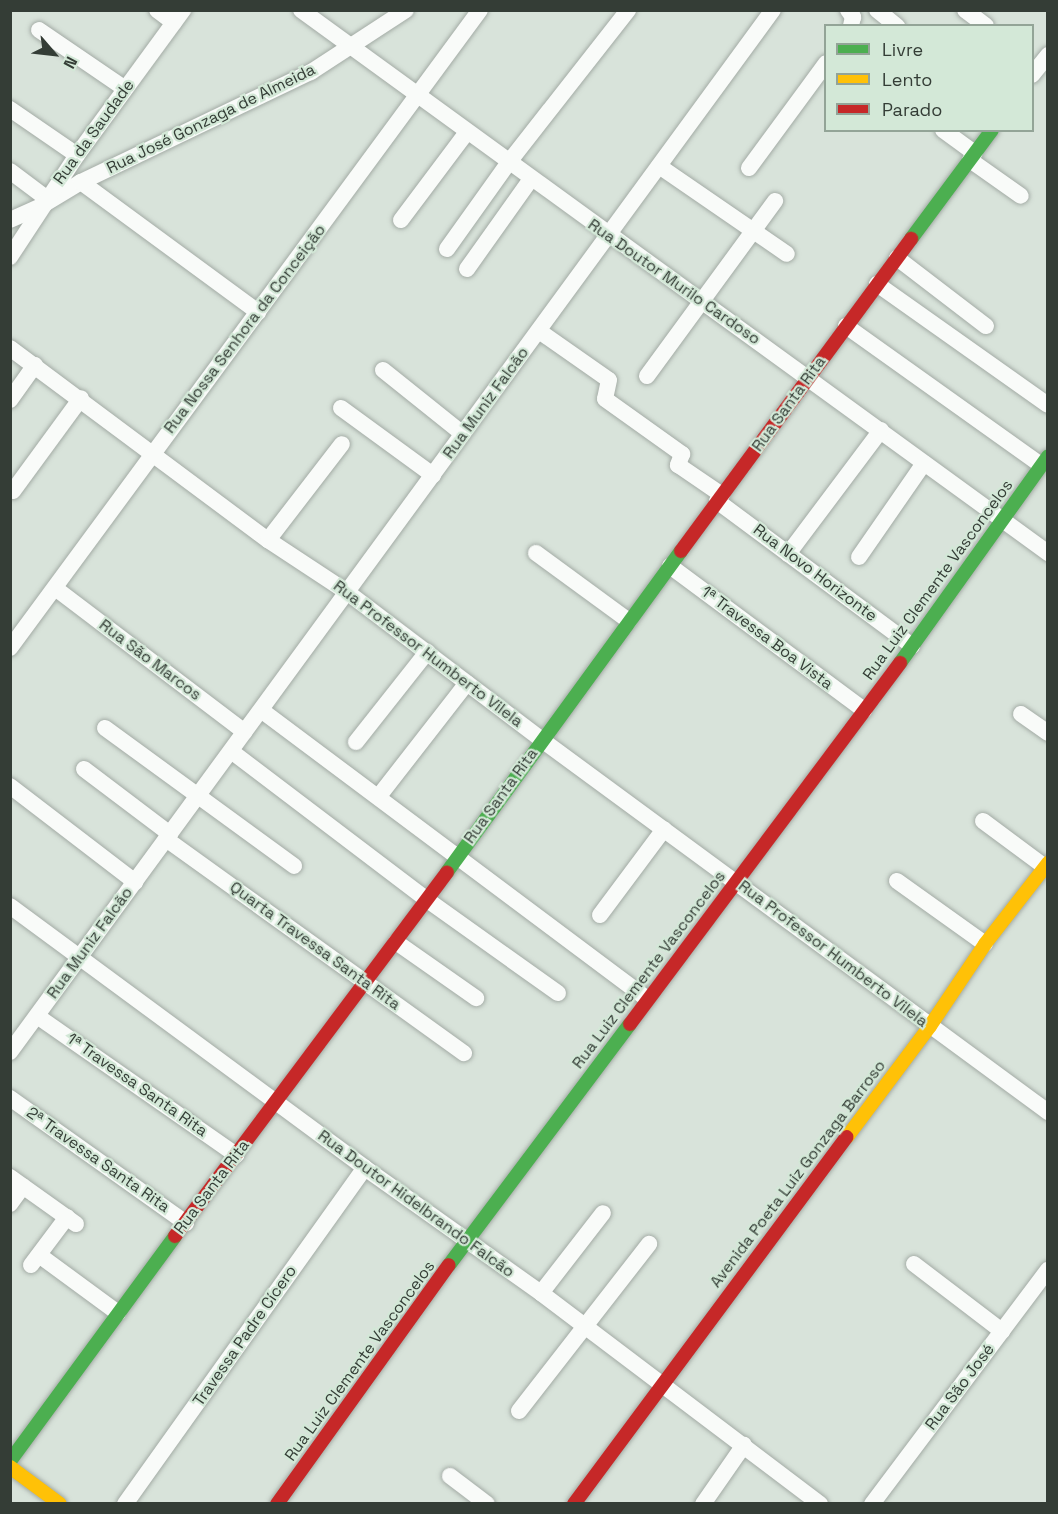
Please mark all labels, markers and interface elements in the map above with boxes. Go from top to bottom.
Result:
north arrow [24,24,84,84]
legend [824,24,1034,132]
text: Livre [882,38,923,61]
text: N [59,53,82,72]
street label: Rua José Gonzaga de Almeida [104,60,318,178]
text: Lento [882,68,932,91]
street label: Rua da Saudade [50,76,138,188]
text: Parado [882,98,942,121]
street label: Rua Doutor Murilo Cardoso [584,215,764,349]
street label: Rua Nossa Senhora da Conceição [160,221,330,437]
street label: Rua Muniz Falcão [439,344,533,462]
street label: Rua Santa Rita [748,353,830,455]
street label: Rua Luiz Clemente Vasconcelos [859,476,1017,684]
street label: Rua Novo Horizonte [749,520,881,626]
street label: Rua Professor Humberto Vilela [329,576,527,732]
street label: 1ª Travessa Boa Vista [697,582,837,694]
street label: Rua São Marcos [95,615,205,705]
street label: Rua Santa Rita [460,745,542,847]
street label: Rua Luiz Clemente Vasconcelos [568,867,730,1073]
street label: Rua Professor Humberto Vilela [734,876,932,1032]
street label: Quarta Travessa Santa Rita [226,877,404,1015]
street label: Rua Muniz Falcão [43,884,137,1002]
street label: 1ª Travessa Santa Rita [63,1029,211,1141]
street label: Avenida Poeta Luiz Gonzaga Barroso [706,1057,890,1291]
street label: 2ª Travessa Santa Rita [23,1103,173,1217]
street label: Rua Doutor Hidelbrando Falcão [314,1126,518,1282]
street label: Rua Santa Rita [170,1136,254,1238]
street label: Rua Luiz Clemente Vasconcelos [281,1257,439,1465]
street label: Travessa Padre Cícero [189,1262,301,1410]
street label: Rua São José [921,1340,999,1434]

